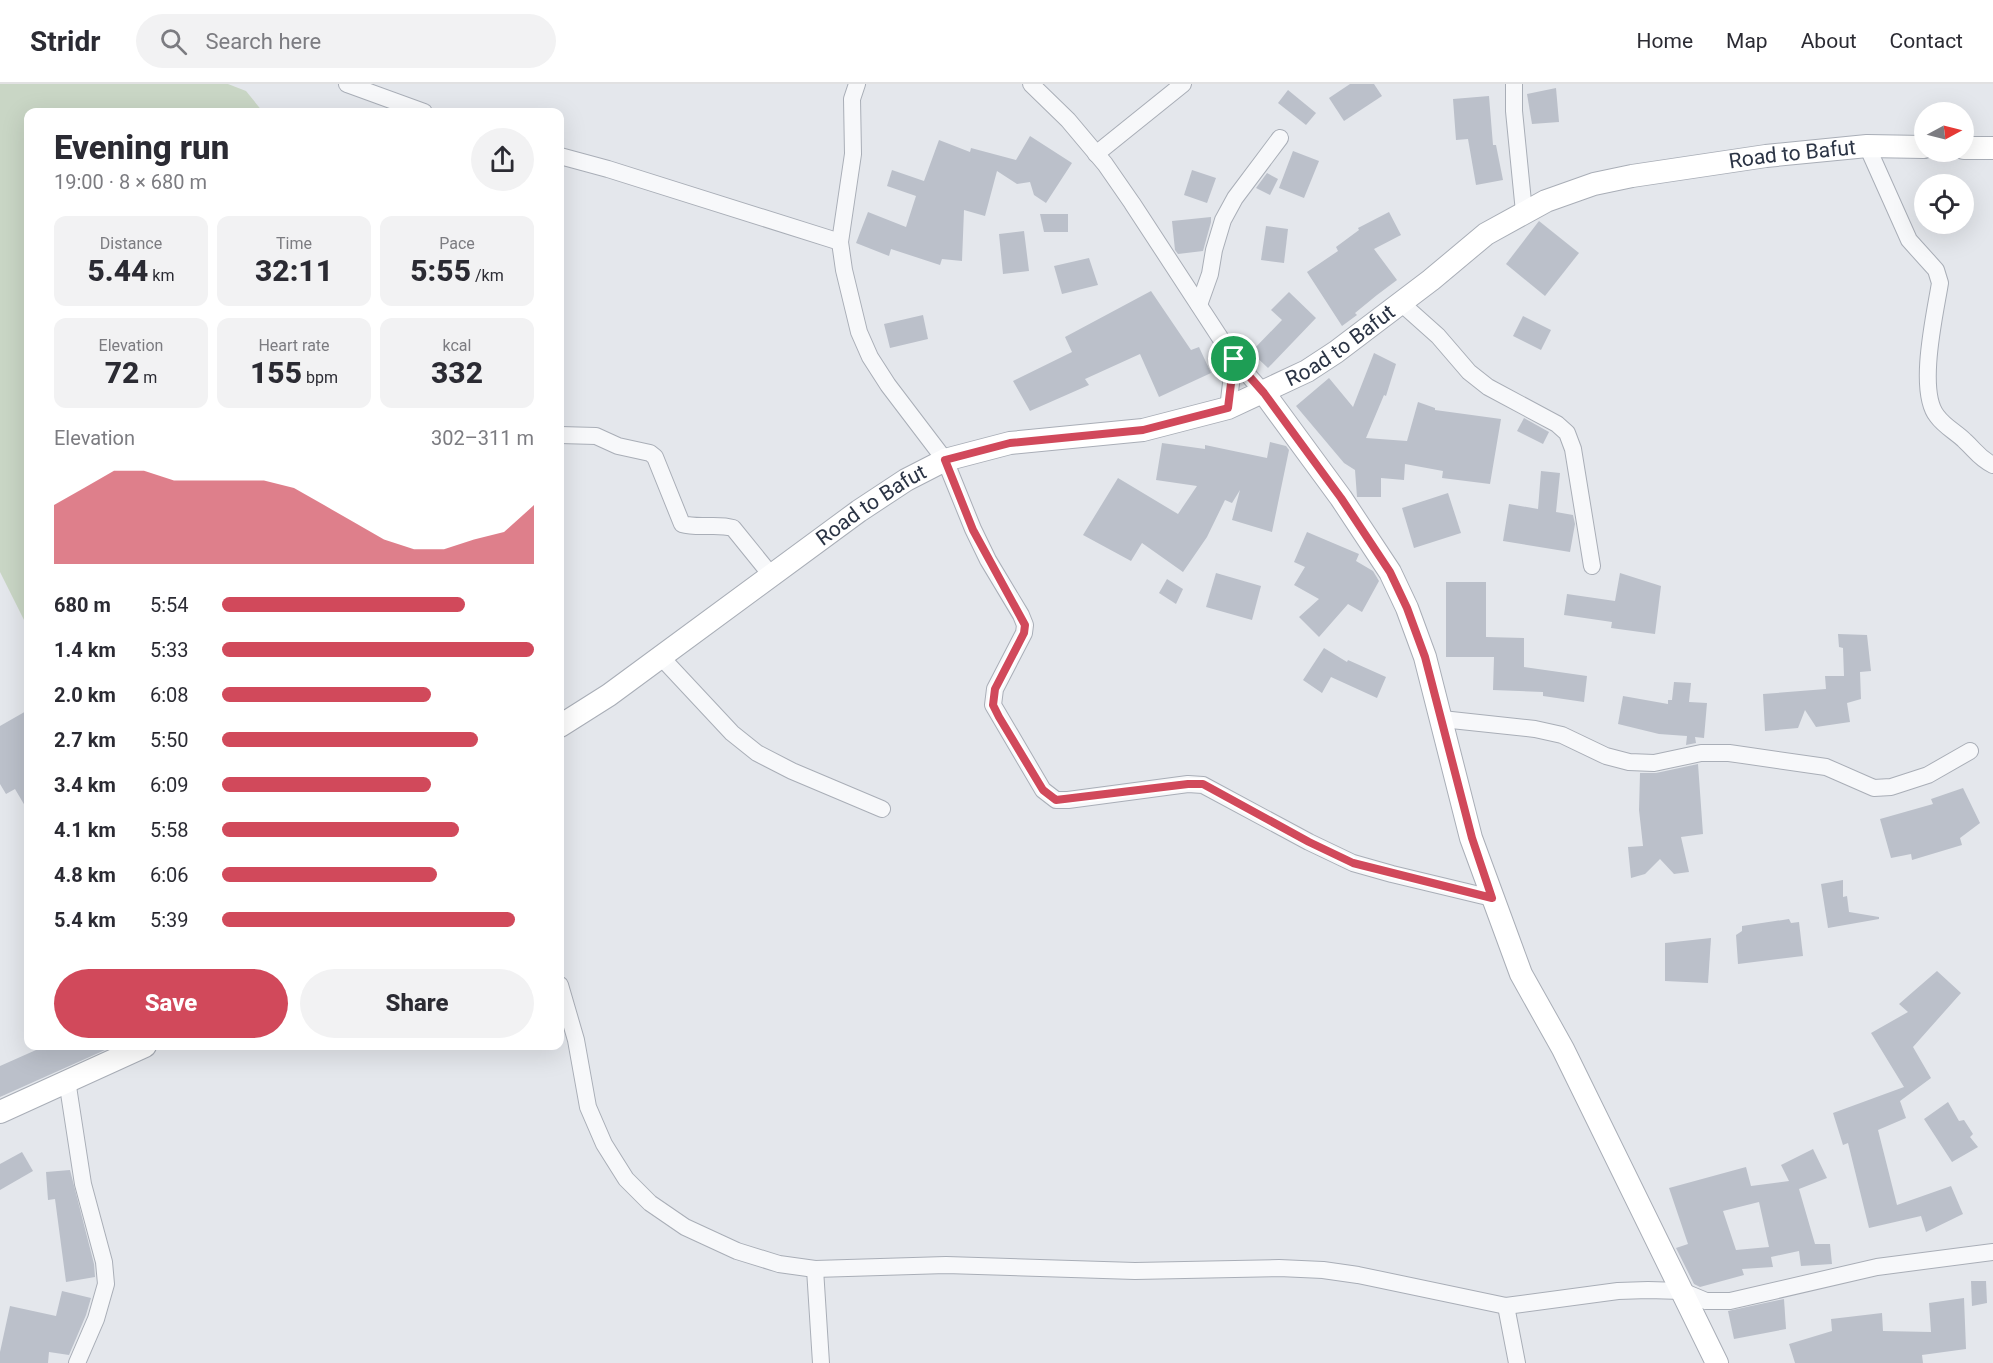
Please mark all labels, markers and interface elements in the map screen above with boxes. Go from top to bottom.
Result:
search box [136,14,556,68]
text: Stridr [30,25,100,58]
icon: search [157,25,190,58]
text: Search here [205,29,321,54]
text: Home [1637,29,1693,53]
text: Map [1726,29,1768,53]
text: About [1801,29,1857,53]
text: Contact [1890,29,1963,53]
north arrow [1914,102,1974,162]
map controls [1914,102,1974,234]
text: Evening run [54,128,229,167]
button: share [471,128,534,191]
street label: Road to Bafut [1727,135,1857,173]
text: 19:00 · 8 × 680 m [54,170,207,194]
button: locate [1914,174,1974,234]
text: Distance [100,234,162,253]
text: Time [276,234,312,253]
text: Pace [439,234,475,253]
text: 5.44 [88,253,148,288]
text: 32:11 [255,253,333,288]
text: 5:55 [410,253,471,288]
text: km [148,266,174,285]
text: /km [471,266,504,285]
street label: Road to Bafut [1282,300,1400,391]
pin [1208,333,1259,384]
text: Elevation [99,336,163,355]
text: Heart rate [258,336,330,355]
text: kcal [443,336,471,355]
icon: arrive [1217,342,1250,375]
text: 72 [105,355,139,390]
text: 155 [250,355,302,390]
text: 332 [431,355,483,390]
text: m [139,368,157,387]
text: bpm [302,368,338,387]
text: Elevation [54,426,135,450]
text: 302–311 m [431,426,534,450]
street label: Road to Bafut [811,460,930,550]
text: 680 m [54,593,111,617]
text: 5:54 [150,593,189,617]
text: 1.4 km [54,638,116,662]
text: 5:33 [150,638,189,662]
text: 2.0 km [54,683,116,707]
text: 6:08 [150,683,189,707]
text: 2.7 km [54,728,116,752]
text: 5:50 [150,728,189,752]
text: 3.4 km [54,773,116,797]
text: 6:09 [150,773,189,797]
text: 4.1 km [54,818,116,842]
text: 5:58 [150,818,189,842]
text: 4.8 km [54,863,116,887]
text: 6:06 [150,863,189,887]
text: 5.4 km [54,908,116,932]
text: 5:39 [150,908,189,932]
button: Save [54,969,288,1038]
button: Share [300,969,534,1038]

